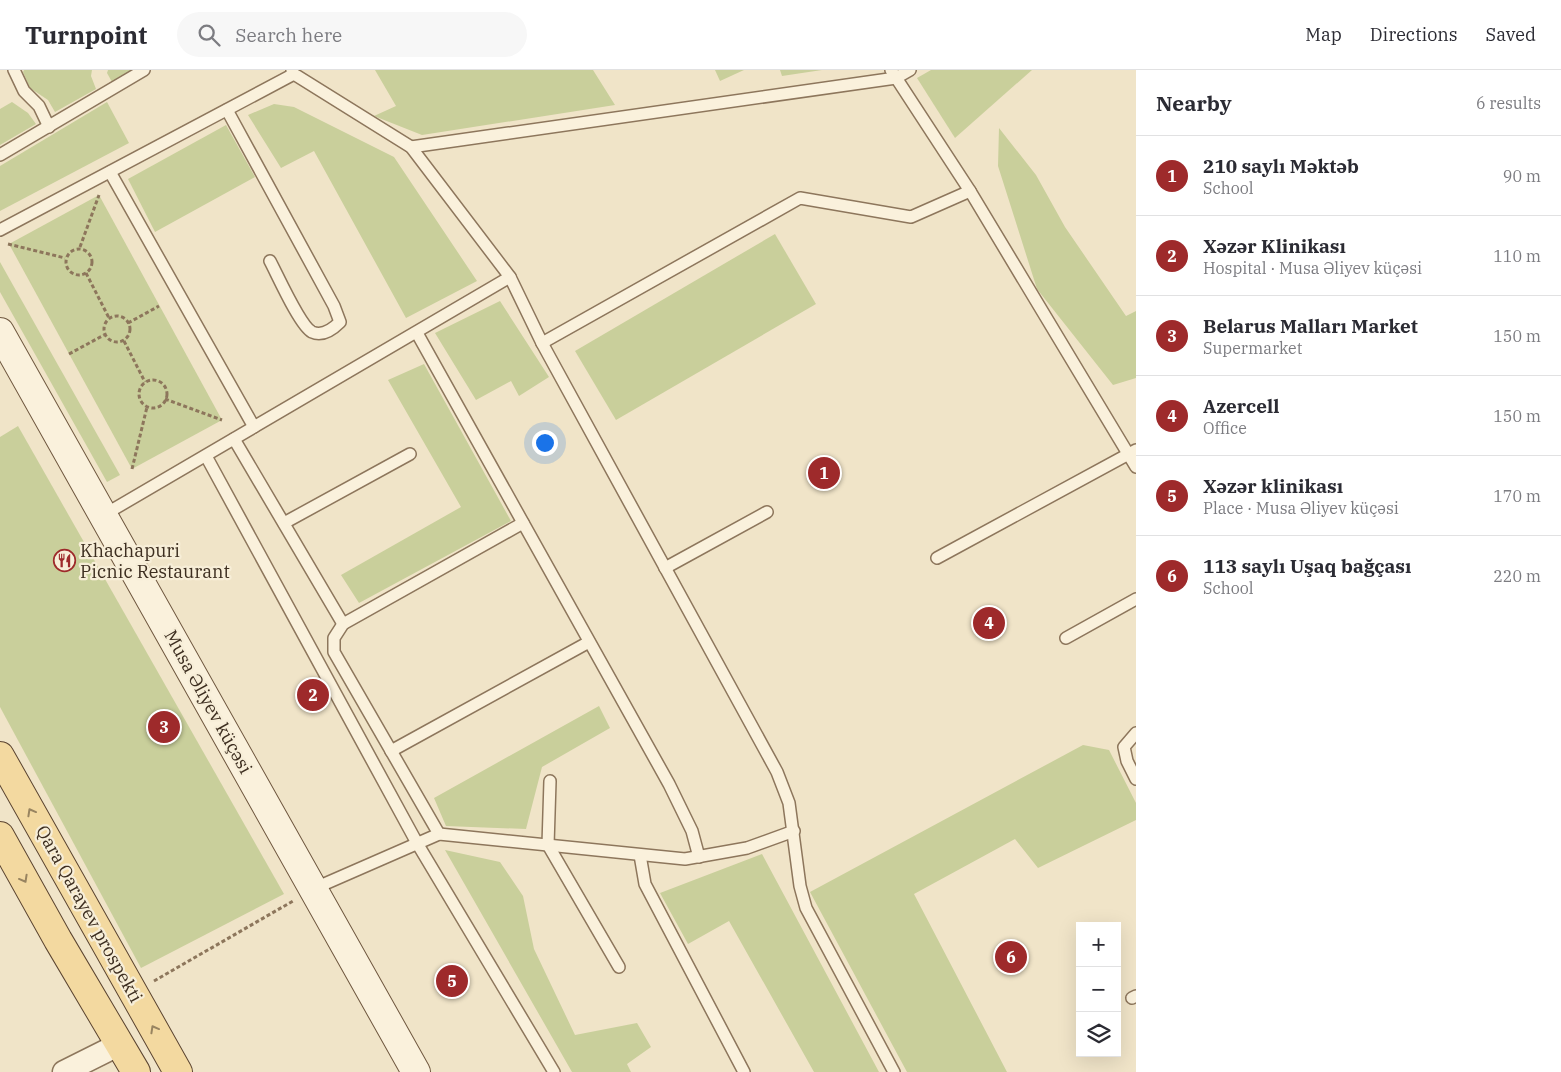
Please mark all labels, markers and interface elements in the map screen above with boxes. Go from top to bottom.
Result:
search box [177,12,527,57]
text: Turnpoint [25,19,147,51]
icon: search [195,21,223,49]
text: Search here [235,23,342,47]
text: Map [1305,23,1342,46]
text: Directions [1370,23,1458,46]
text: Saved [1486,23,1536,46]
text: Nearby [1156,89,1232,117]
text: 6 results [1476,93,1541,113]
text: 210 saylı Məktəb [1203,154,1359,178]
text: 1 [1167,166,1177,186]
text: 90 m [1503,166,1541,186]
text: School [1203,178,1254,198]
text: Xəzər Klinikası [1203,234,1346,258]
text: 2 [1167,246,1177,266]
text: 110 m [1493,246,1541,266]
text: Hospital · Musa Əliyev küçəsi [1203,258,1422,278]
text: Belarus Malları Market [1203,314,1418,338]
text: 3 [1167,326,1177,346]
text: 150 m [1493,326,1541,346]
text: Supermarket [1203,338,1302,358]
text: Azercell [1203,394,1279,418]
text: 4 [1167,406,1177,426]
text: 150 m [1493,406,1541,426]
text: Office [1203,418,1247,438]
your location [532,430,558,456]
pin: 1 [808,454,840,492]
text: Xəzər klinikası [1203,474,1343,498]
text: 5 [1167,486,1177,506]
text: 170 m [1493,486,1541,506]
text: Place · Musa Əliyev küçəsi [1203,498,1399,518]
place label: Khachapuri Picnic Restaurant [80,539,230,583]
restaurant icon: Khachapuri Picnic Restaurant [52,549,76,573]
text: 113 saylı Uşaq bağçası [1203,554,1411,578]
text: 6 [1167,566,1177,586]
text: 220 m [1493,566,1541,586]
text: School [1203,578,1254,598]
pin: 4 [973,604,1005,642]
street label: Musa Əliyev küçəsi [159,626,258,778]
pin: 2 [297,676,329,714]
pin: 3 [148,708,180,746]
one-way arrow [28,808,38,817]
street label: Qara Qarayev prospekti [31,821,148,1007]
one-way arrow [18,873,28,882]
map controls [1076,922,1121,1057]
button: + [1076,922,1121,967]
pin: 6 [995,938,1027,976]
pin: 5 [436,962,468,1000]
button: − [1076,967,1121,1012]
button: layers [1076,1012,1121,1057]
one-way arrow [150,1026,160,1035]

